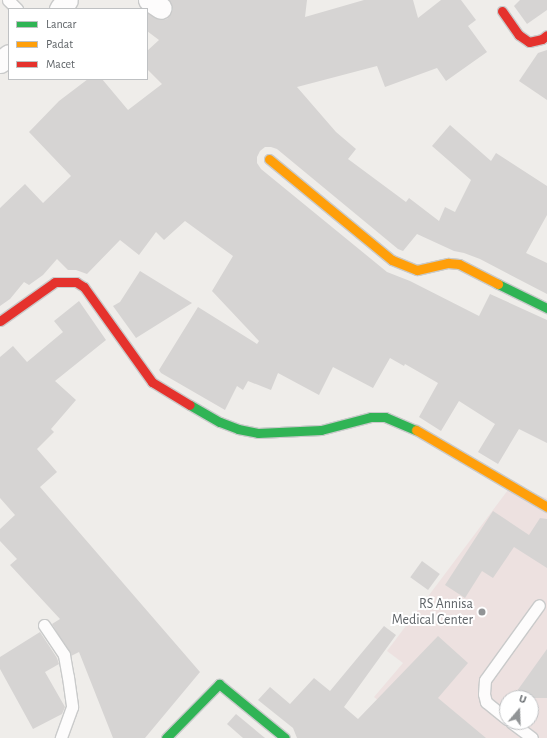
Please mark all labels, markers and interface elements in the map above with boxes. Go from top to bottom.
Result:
legend [8,8,148,80]
text: Lancar [46,18,76,30]
text: Padat [46,38,73,50]
text: Macet [46,58,75,70]
place label: RS Annisa Medical Center [392,596,473,628]
marker: RS Annisa Medical Center [476,606,488,618]
north arrow [499,690,539,730]
text: U [518,693,528,705]

